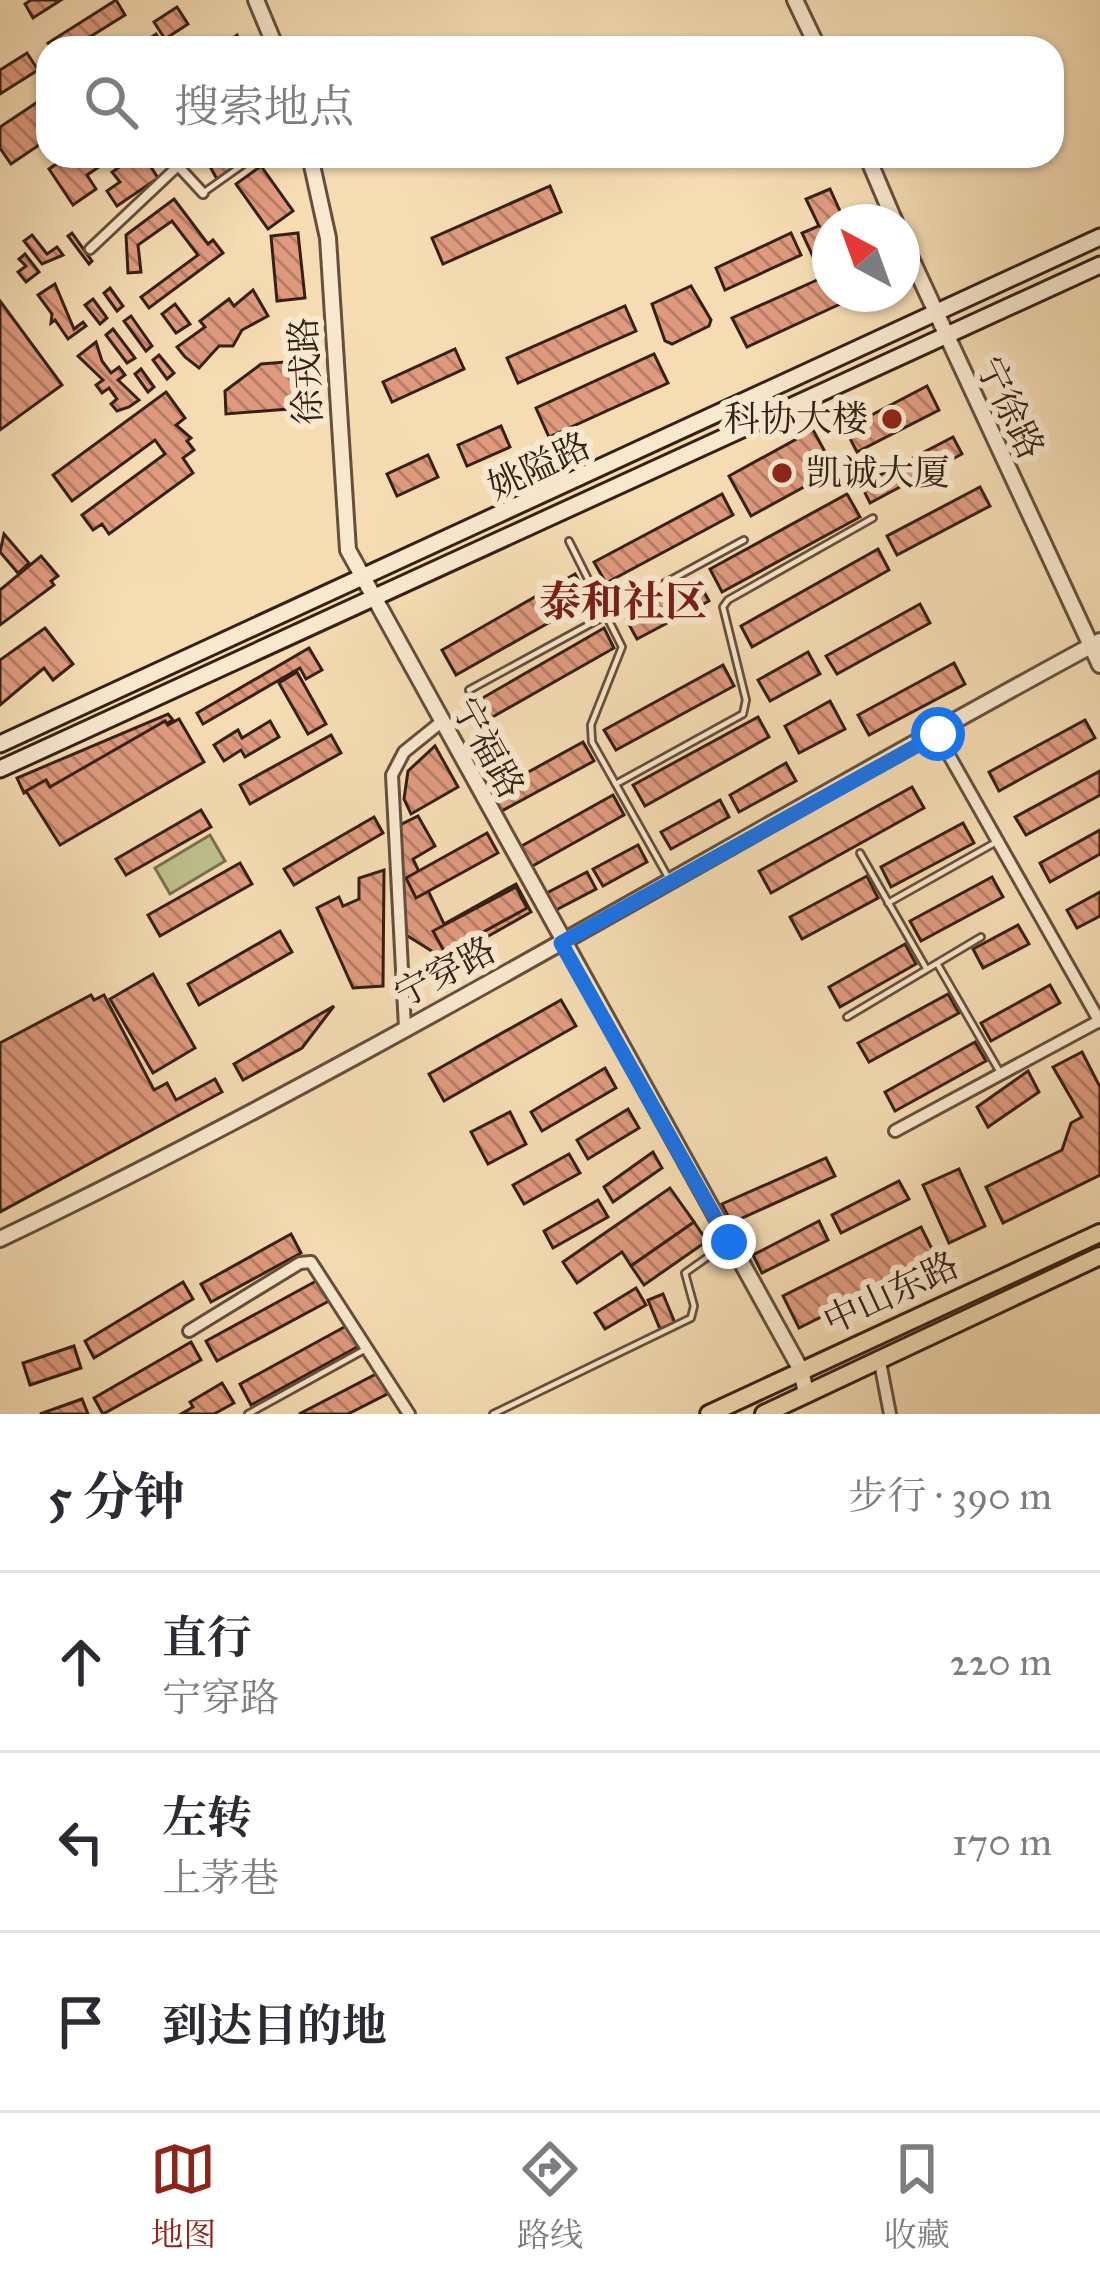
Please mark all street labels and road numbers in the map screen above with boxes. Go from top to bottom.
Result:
street label: 徐戎路 [281,316,331,426]
street label: 宁徐路 [967,350,1053,466]
street label: 姚隘路 [481,423,597,509]
street label: 宁福路 [443,690,533,806]
street label: 宁穿路 [387,927,503,1017]
street label: 中山东路 [816,1243,966,1343]

